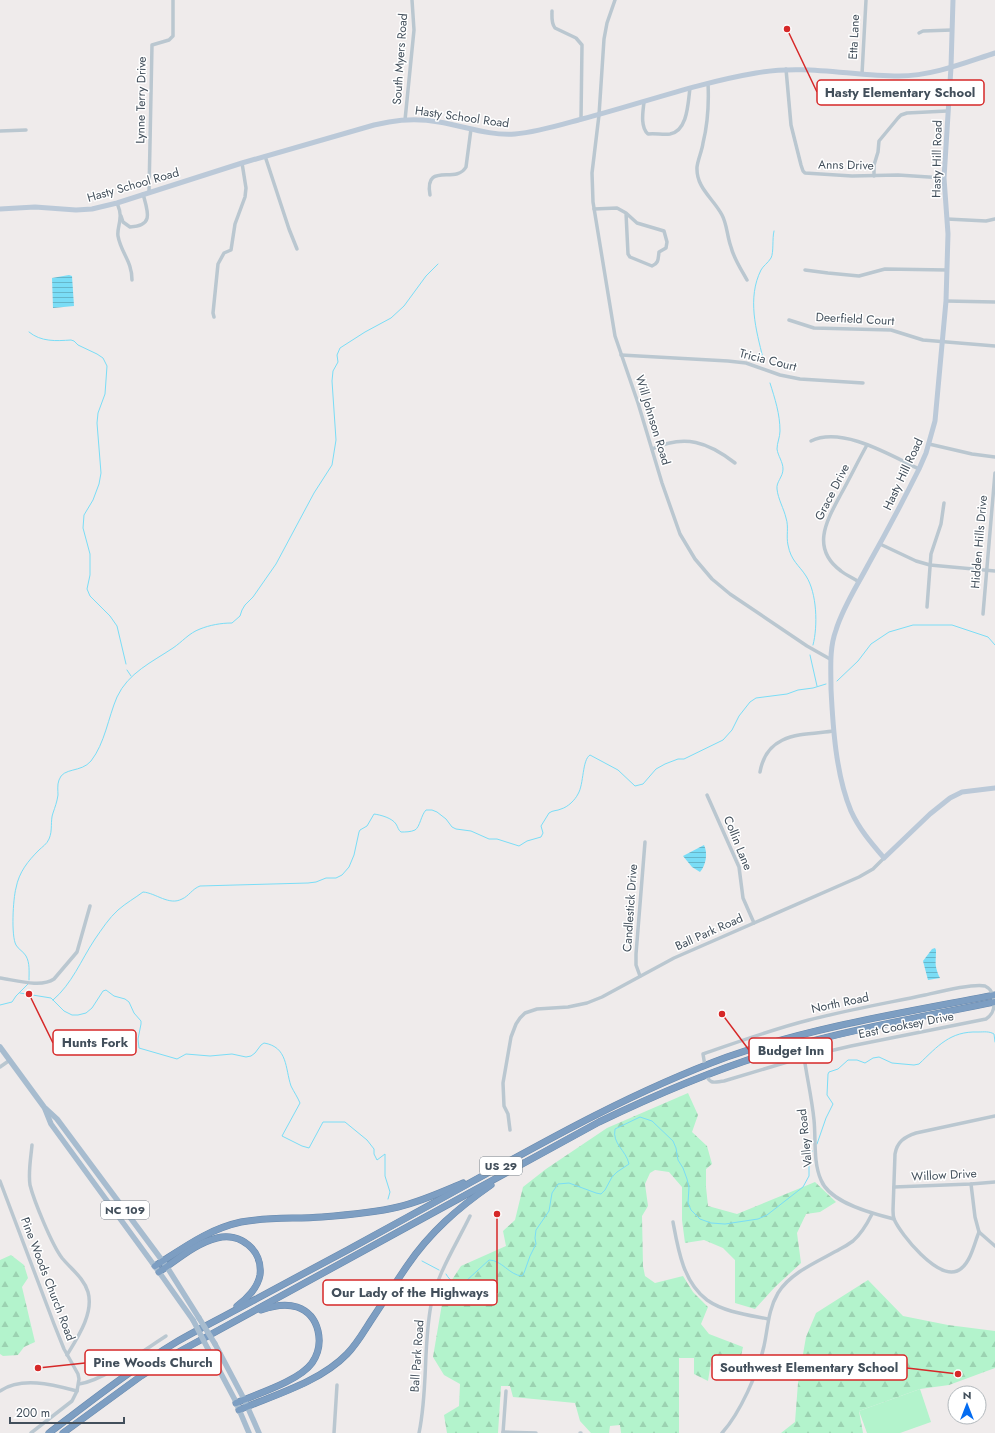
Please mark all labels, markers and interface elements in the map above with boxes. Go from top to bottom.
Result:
street label: South Myers Road [388,13,412,105]
street label: Etta Lane [844,14,864,60]
street label: Lynne Terry Drive [131,56,151,144]
callout: Hasty Elementary School [817,80,984,105]
text: Hasty Elementary School [825,83,975,102]
street label: Hasty School Road [414,101,510,133]
street label: Hasty Hill Road [927,120,947,198]
street label: Anns Drive [818,156,874,174]
street label: Hasty School Road [85,163,181,207]
street label: Deerfield Court [815,308,895,330]
street label: Tricia Court [738,344,799,376]
street label: Will Johnson Road [631,373,675,467]
street label: Hasty Hill Road [878,435,928,513]
street label: Grace Drive [810,461,854,523]
street label: Hidden Hills Drive [966,494,992,590]
street label: Collin Lane [719,813,757,873]
street label: Candlestick Drive [618,863,642,953]
street label: Ball Park Road [672,909,746,955]
street label: North Road [809,988,871,1018]
street label: East Cooksey Drive [857,1007,955,1043]
callout: Hunts Fork [53,1030,136,1055]
text: Hunts Fork [62,1033,129,1052]
callout: Budget Inn [749,1038,832,1063]
text: Budget Inn [758,1041,824,1060]
street label: Valley Road [793,1108,817,1168]
road number: US 29 [480,1157,522,1175]
street label: Willow Drive [911,1164,977,1186]
road number: NC 109 [101,1201,149,1219]
street label: Pine Woods Church Road [16,1214,80,1344]
callout: Our Lady of the Highways [323,1280,497,1305]
text: Our Lady of the Highways [331,1283,489,1302]
street label: Ball Park Road [405,1319,429,1393]
callout: Pine Woods Church [85,1350,221,1375]
text: Pine Woods Church [93,1353,213,1372]
callout: Southwest Elementary School [712,1355,907,1380]
text: Southwest Elementary School [720,1358,898,1377]
north arrow [947,1385,987,1425]
text: N [963,1387,971,1403]
scale bar [10,1399,124,1425]
text: 200 m [16,1404,50,1422]

